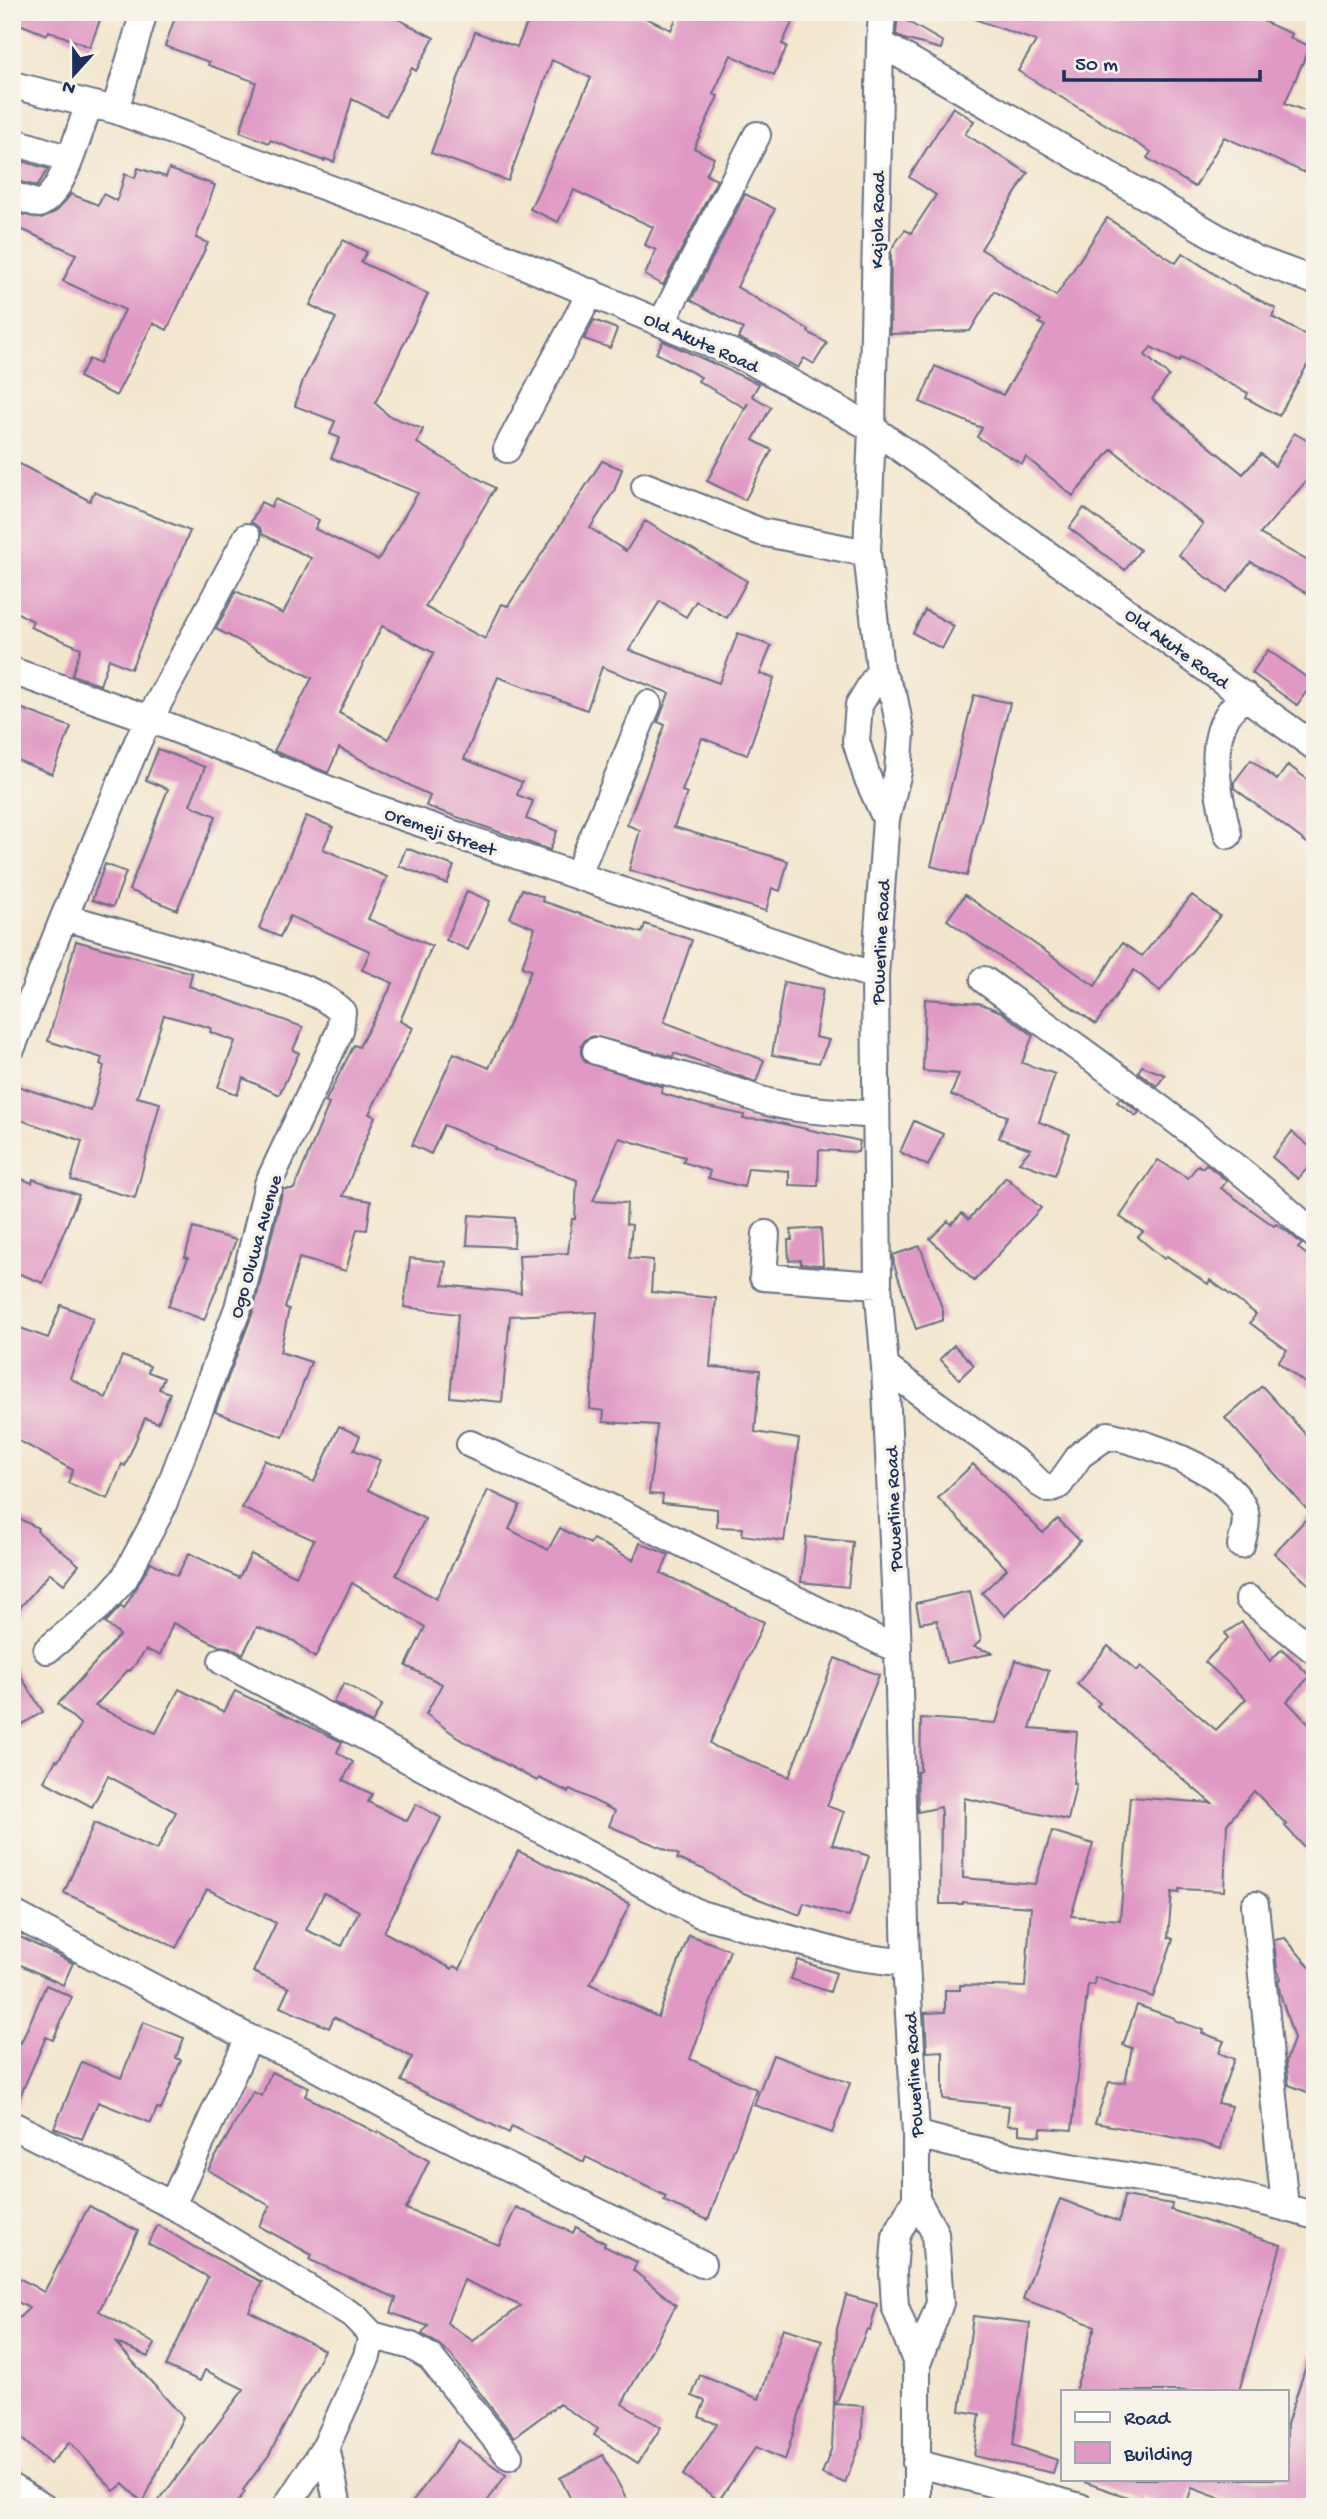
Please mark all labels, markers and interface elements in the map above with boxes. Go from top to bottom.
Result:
north arrow [38,38,108,108]
scale bar [1064,38,1260,82]
text: 50 m [1075,54,1118,79]
text: N [59,74,79,100]
street label: Kajola Road [867,169,892,269]
street label: Old Akute Road [640,309,763,381]
street label: Old Akute Road [1119,604,1234,696]
street label: Oremeji Street [381,804,501,864]
street label: Powerline Road [868,877,897,1006]
street label: Ogo Oluwa Avenue [226,1172,289,1321]
street label: Powerline Road [882,1444,909,1573]
street label: Powerline Road [901,2010,930,2139]
legend [1061,2390,1288,2480]
text: Road [1124,2408,1172,2433]
text: Building [1123,2444,1193,2469]

